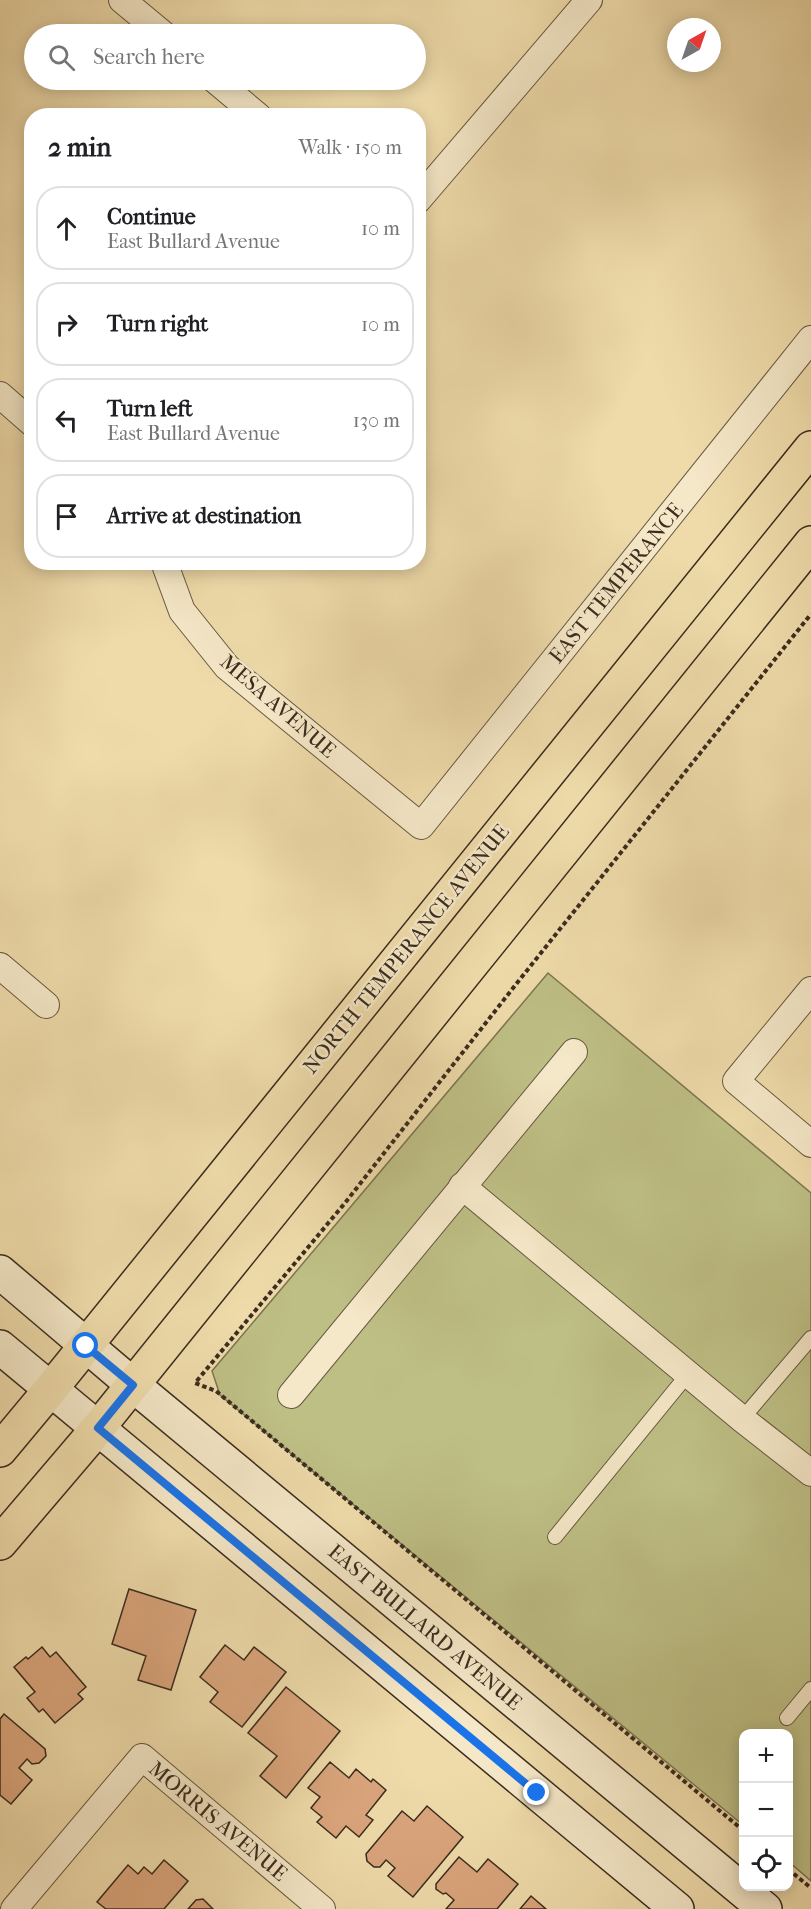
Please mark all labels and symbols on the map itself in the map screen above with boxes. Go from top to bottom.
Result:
north arrow [667,18,721,72]
street label: EAST TEMPERANCE [544,498,688,668]
street label: MESA AVENUE [215,649,341,763]
street label: NORTH TEMPERANCE AVENUE [298,820,514,1078]
route start [72,1332,98,1358]
street label: EAST BULLARD AVENUE [324,1539,527,1715]
street label: MORRIS AVENUE [144,1756,292,1886]
route end [523,1779,549,1805]

